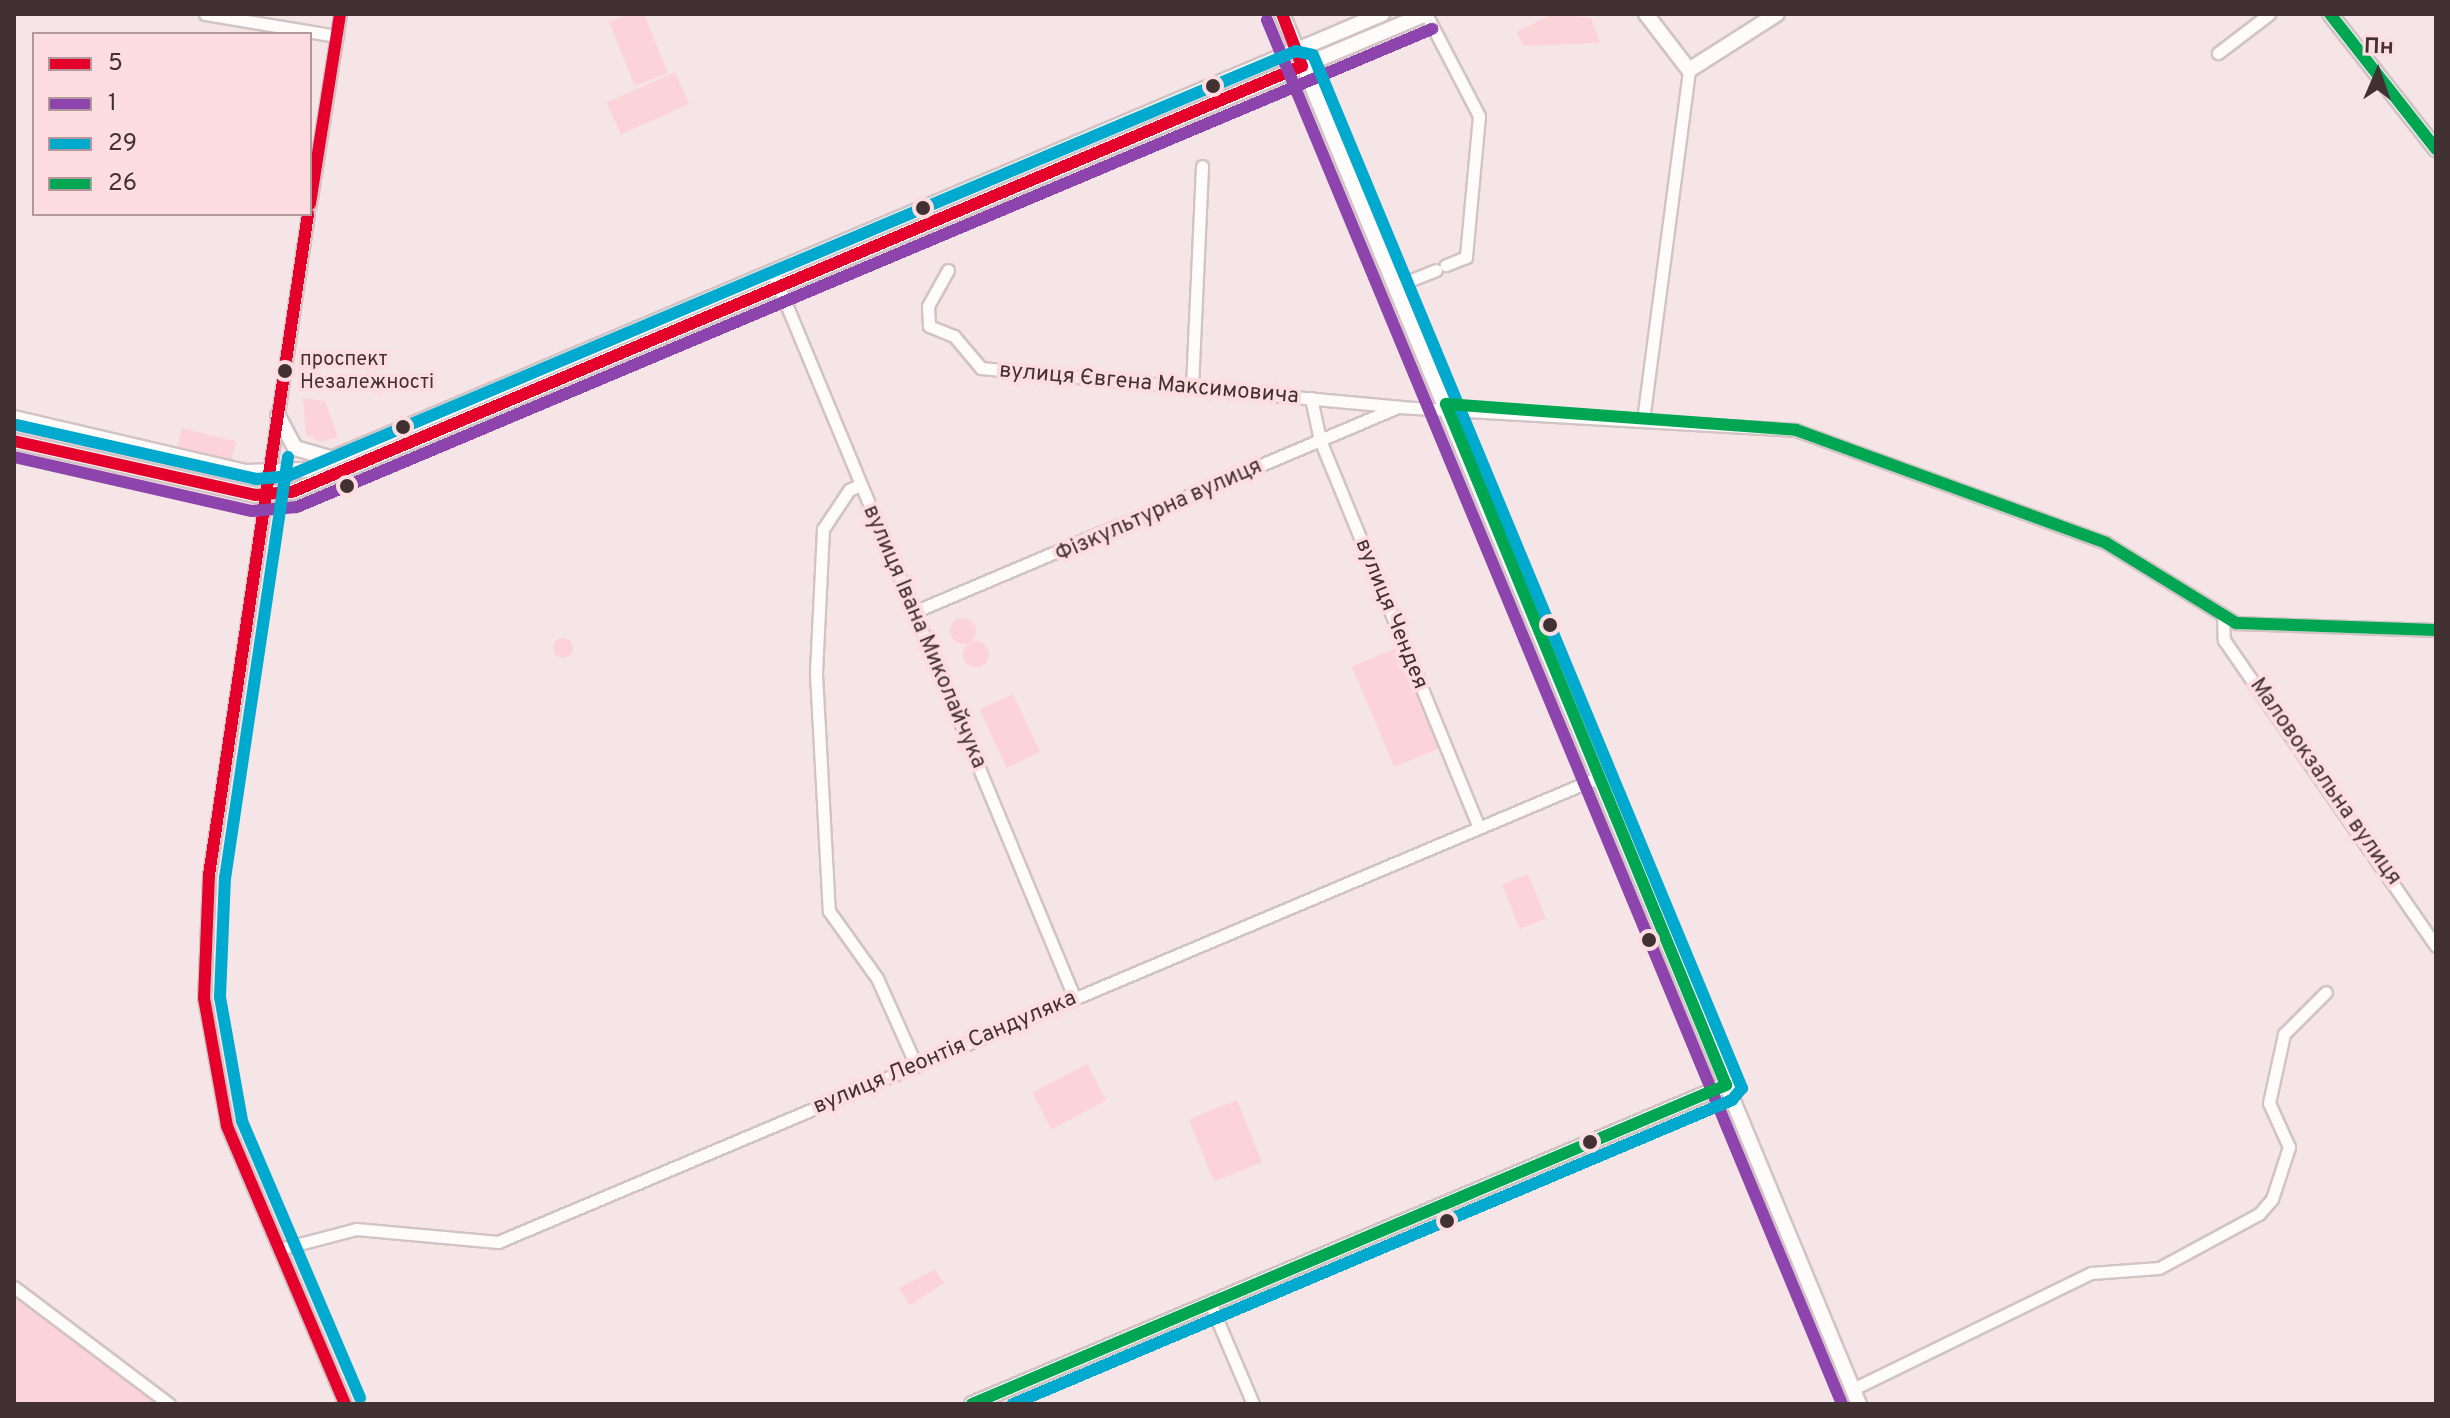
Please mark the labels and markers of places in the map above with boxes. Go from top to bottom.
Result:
unlabelled marker [1205,78,1221,94]
unlabelled marker [915,200,931,216]
place label: проспект Незалежності [300,348,434,395]
marker: проспект Незалежності [277,363,293,379]
unlabelled marker [395,419,411,435]
unlabelled marker [339,478,355,494]
unlabelled marker [1542,617,1558,633]
unlabelled marker [1641,932,1657,948]
unlabelled marker [1582,1134,1598,1150]
unlabelled marker [1439,1213,1455,1229]

